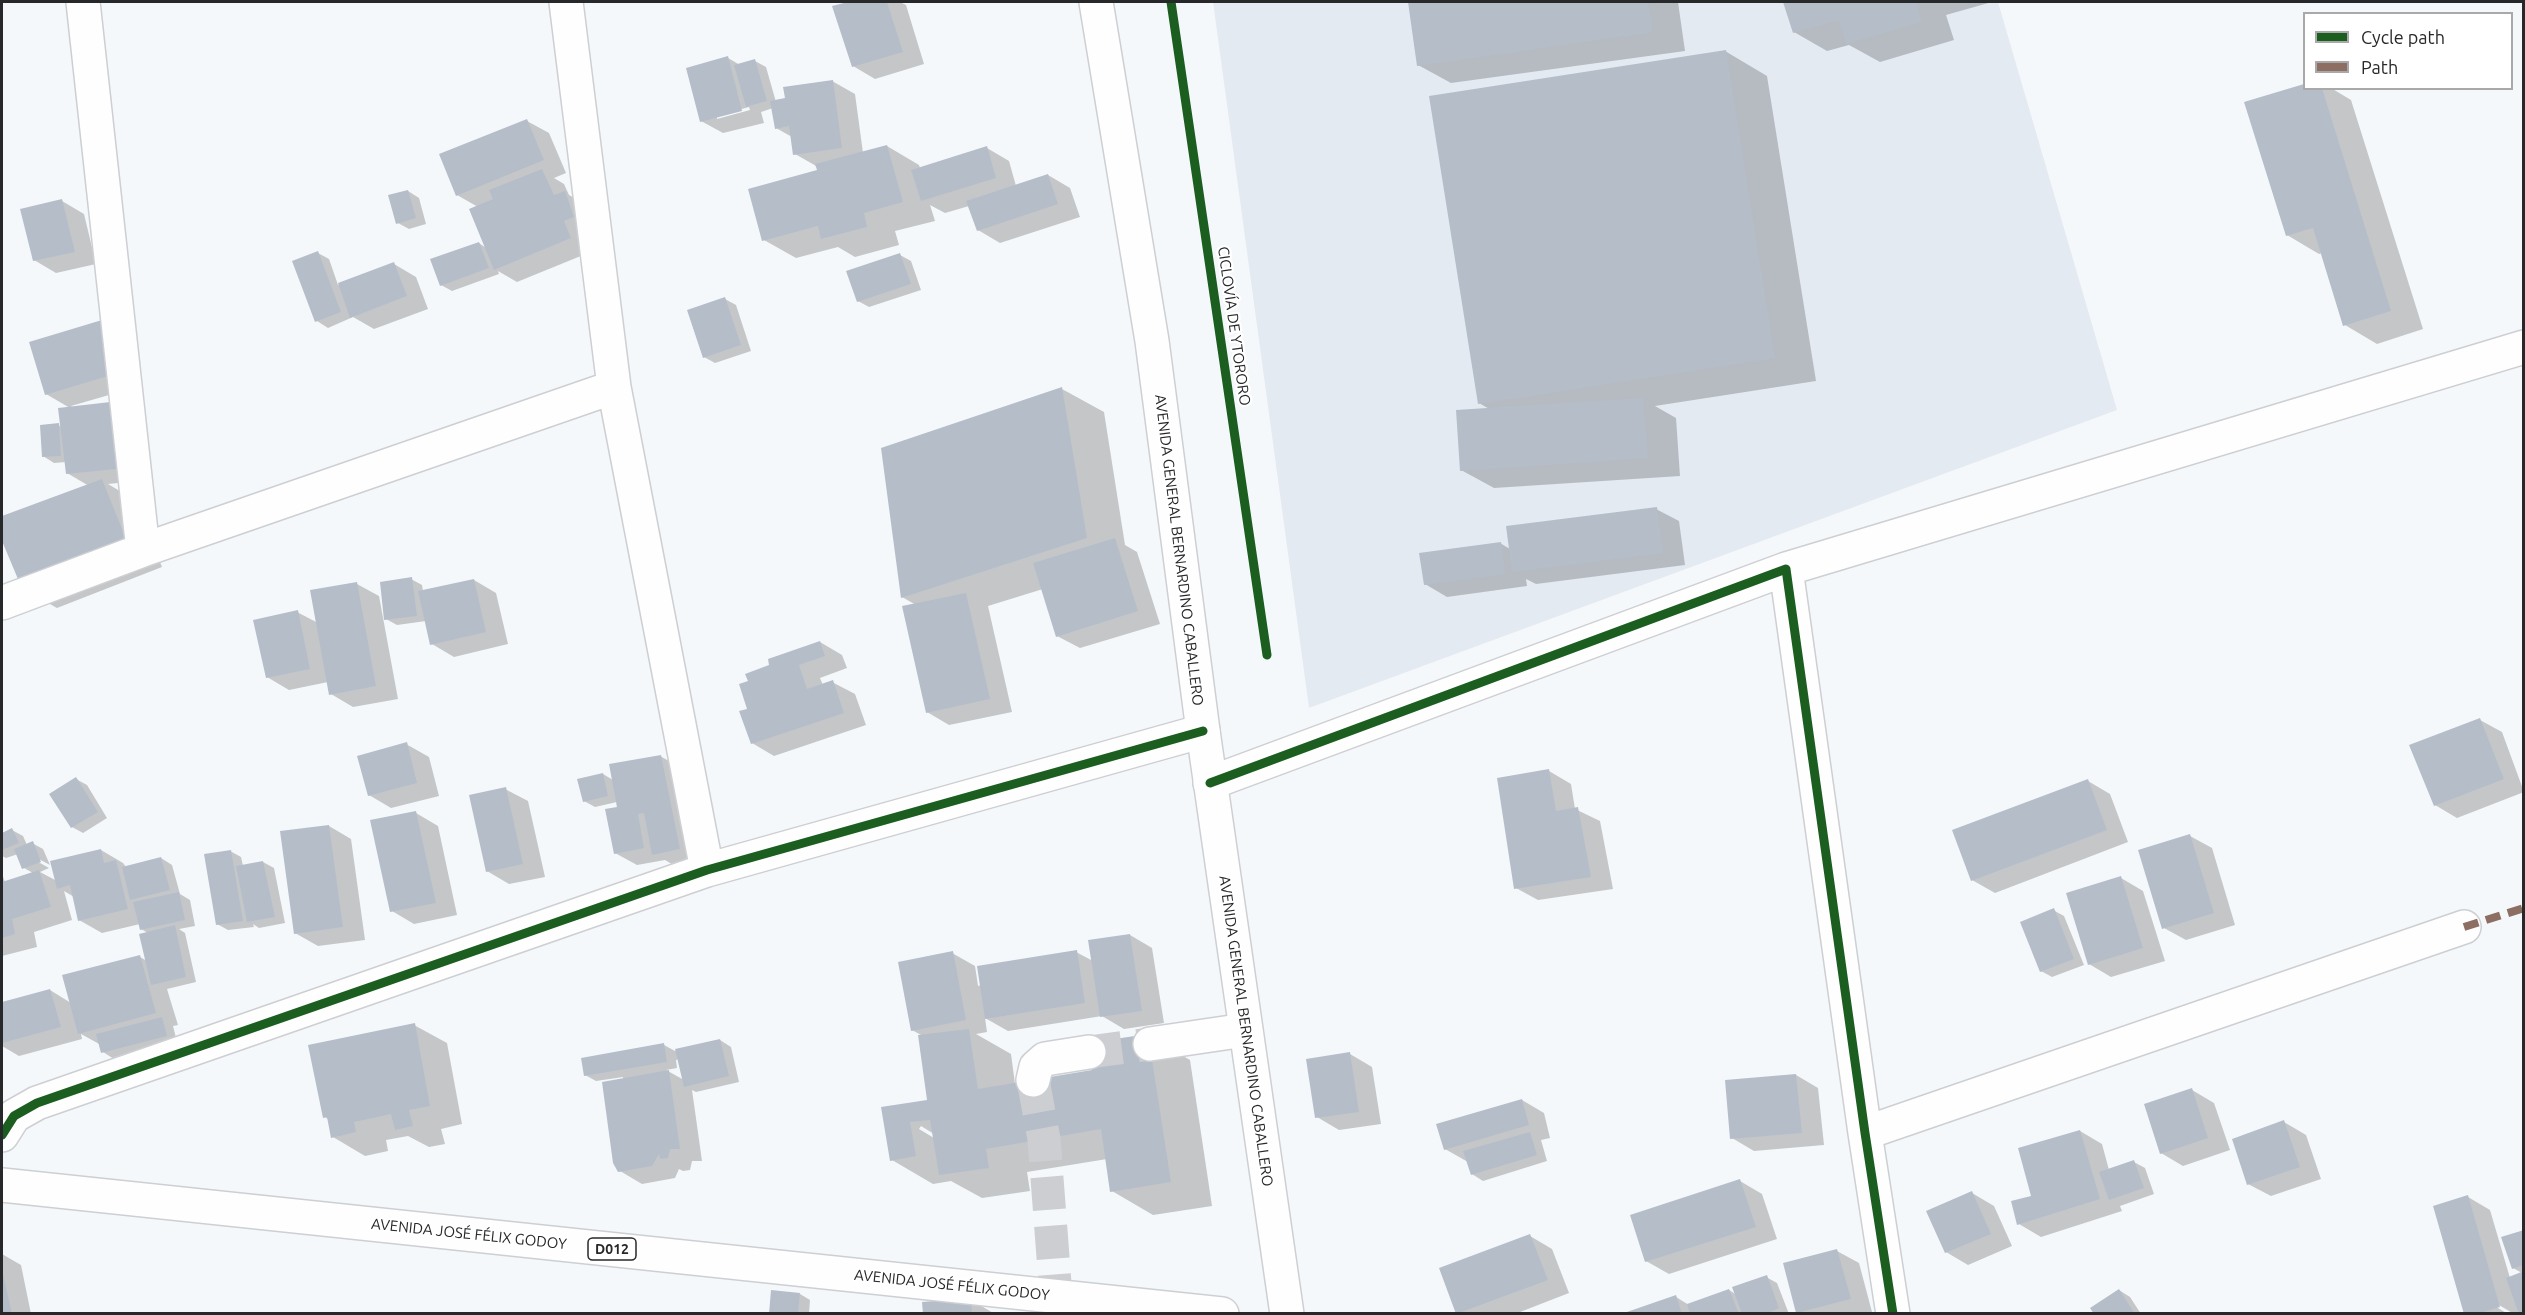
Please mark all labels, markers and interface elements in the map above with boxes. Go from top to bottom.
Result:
legend [2303,12,2513,90]
text: Cycle path [2361,27,2445,47]
text: Path [2361,57,2398,77]
street label: CICLOVÍA DE YTORORO [1214,245,1254,407]
street label: AVENIDA GENERAL BERNARDINO CABALLERO [1151,393,1207,707]
street label: AVENIDA GENERAL BERNARDINO CABALLERO [1215,874,1277,1188]
street label: AVENIDA JOSÉ FÉLIX GODOY [370,1215,568,1253]
road number: D012 [588,1238,636,1260]
street label: AVENIDA JOSÉ FÉLIX GODOY [853,1266,1051,1304]

